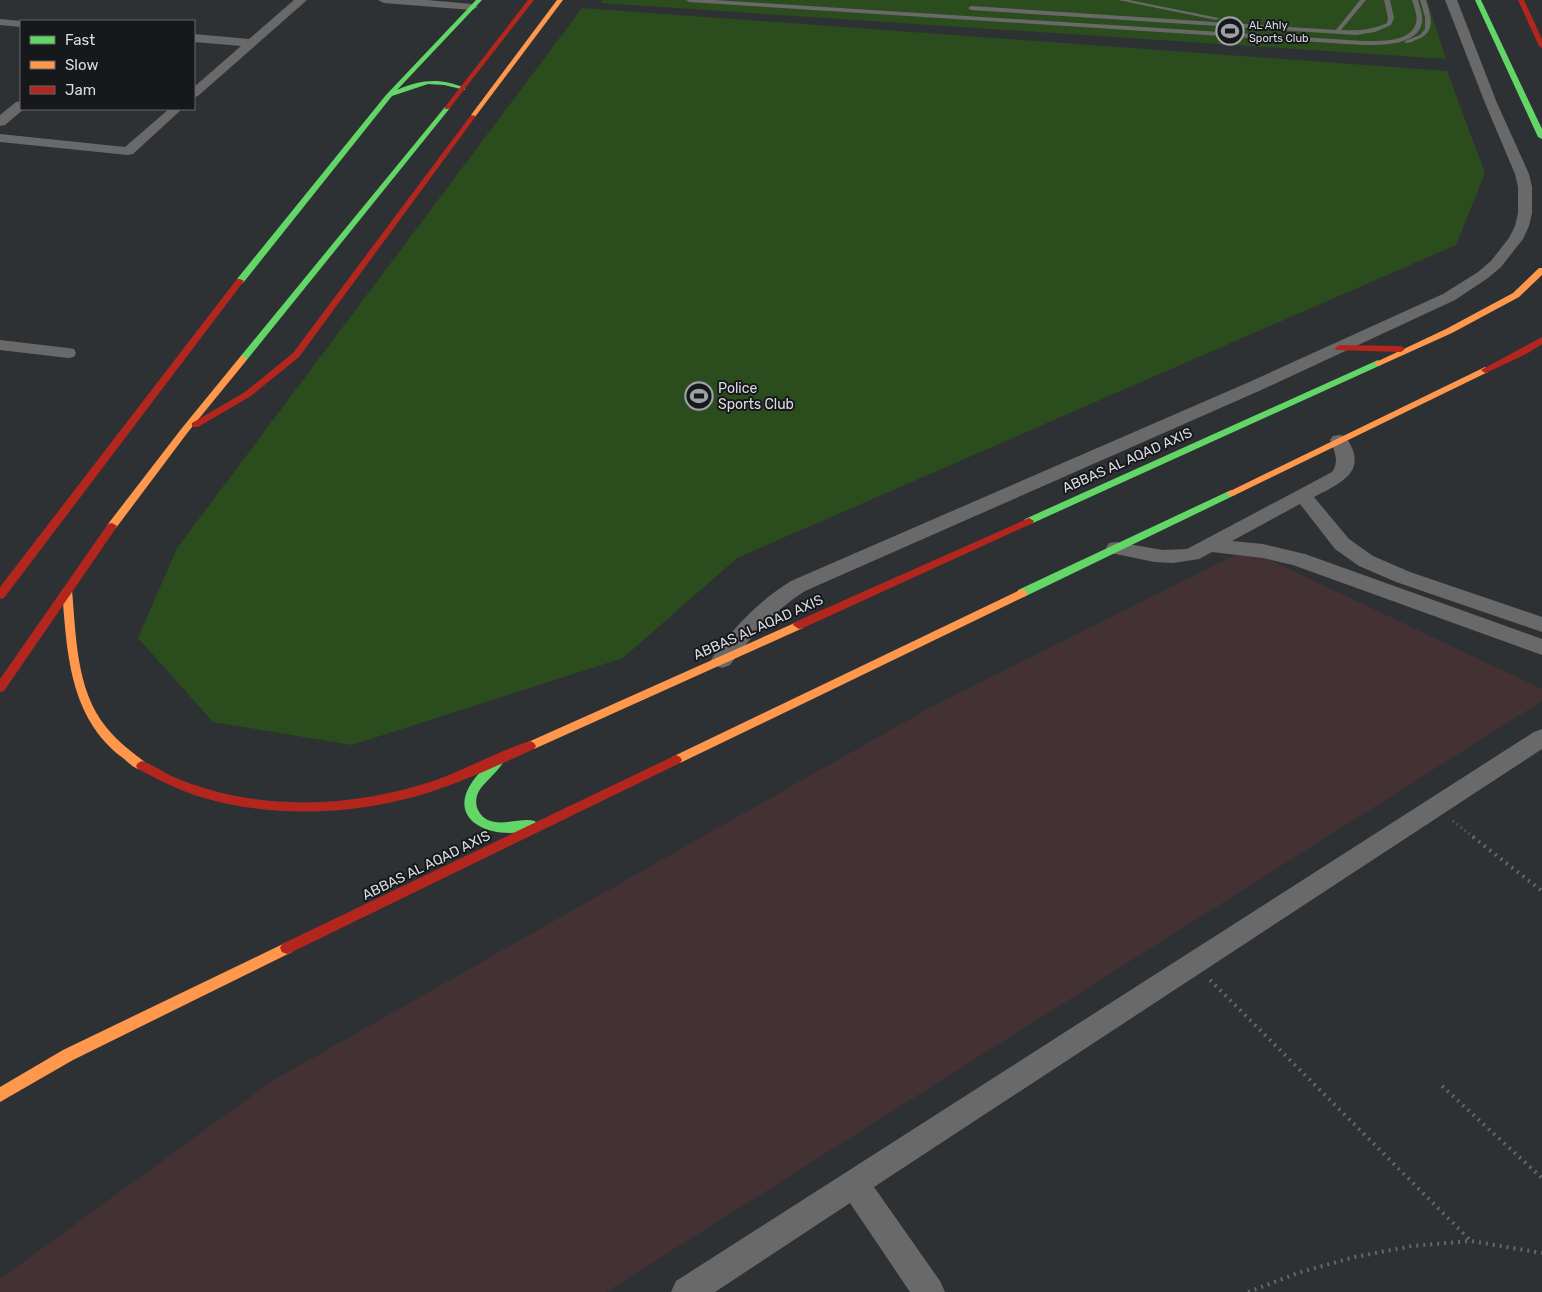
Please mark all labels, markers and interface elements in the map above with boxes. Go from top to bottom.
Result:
sports icon: AL Ahly Sports Club [1215,16,1245,46]
place label: AL Ahly Sports Club [1249,19,1309,45]
legend [20,20,195,110]
text: Fast [65,31,95,49]
text: Slow [65,56,98,74]
text: Jam [65,81,96,99]
place label: Police Sports Club [718,380,794,413]
sports icon: Police Sports Club [684,381,714,411]
street label: ABBAS AL AQAD AXIS [1060,424,1195,497]
street label: ABBAS AL AQAD AXIS [691,591,826,664]
street label: ABBAS AL AQAD AXIS [359,827,493,904]

